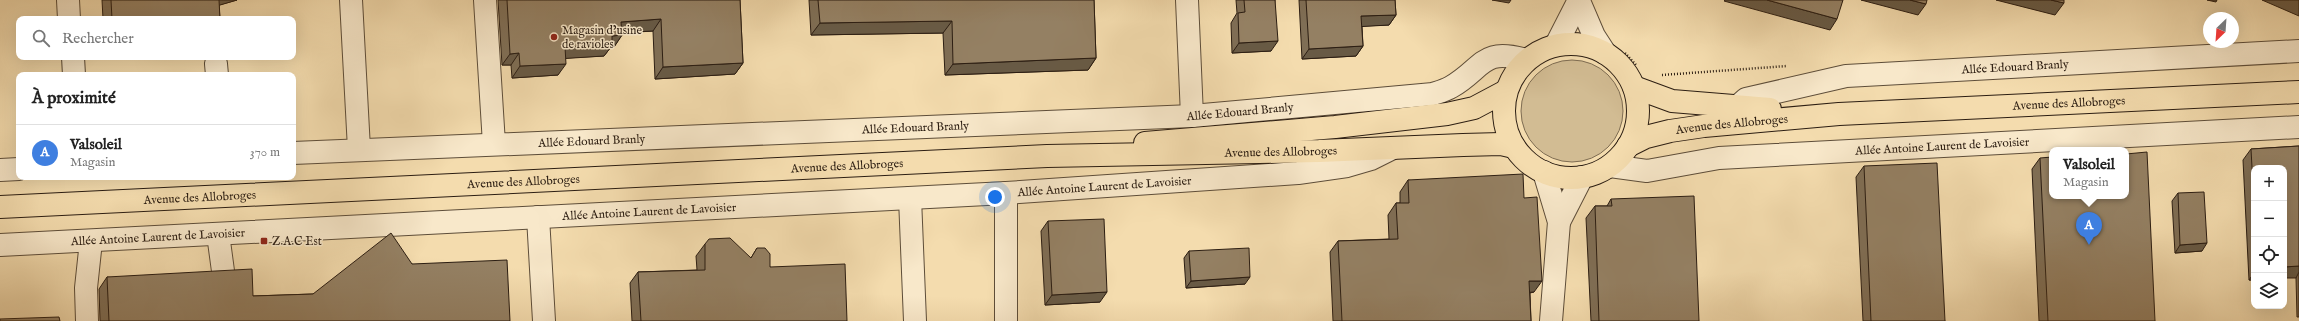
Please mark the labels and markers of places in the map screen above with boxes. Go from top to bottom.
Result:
place label: Magasin d’usine de ravioles [562,23,642,52]
marker: Magasin d’usine de ravioles [549,32,559,42]
pin: A [2076,212,2102,245]
place label: Z.A.C Est [272,234,322,249]
marker: Z.A.C Est [259,236,269,246]

